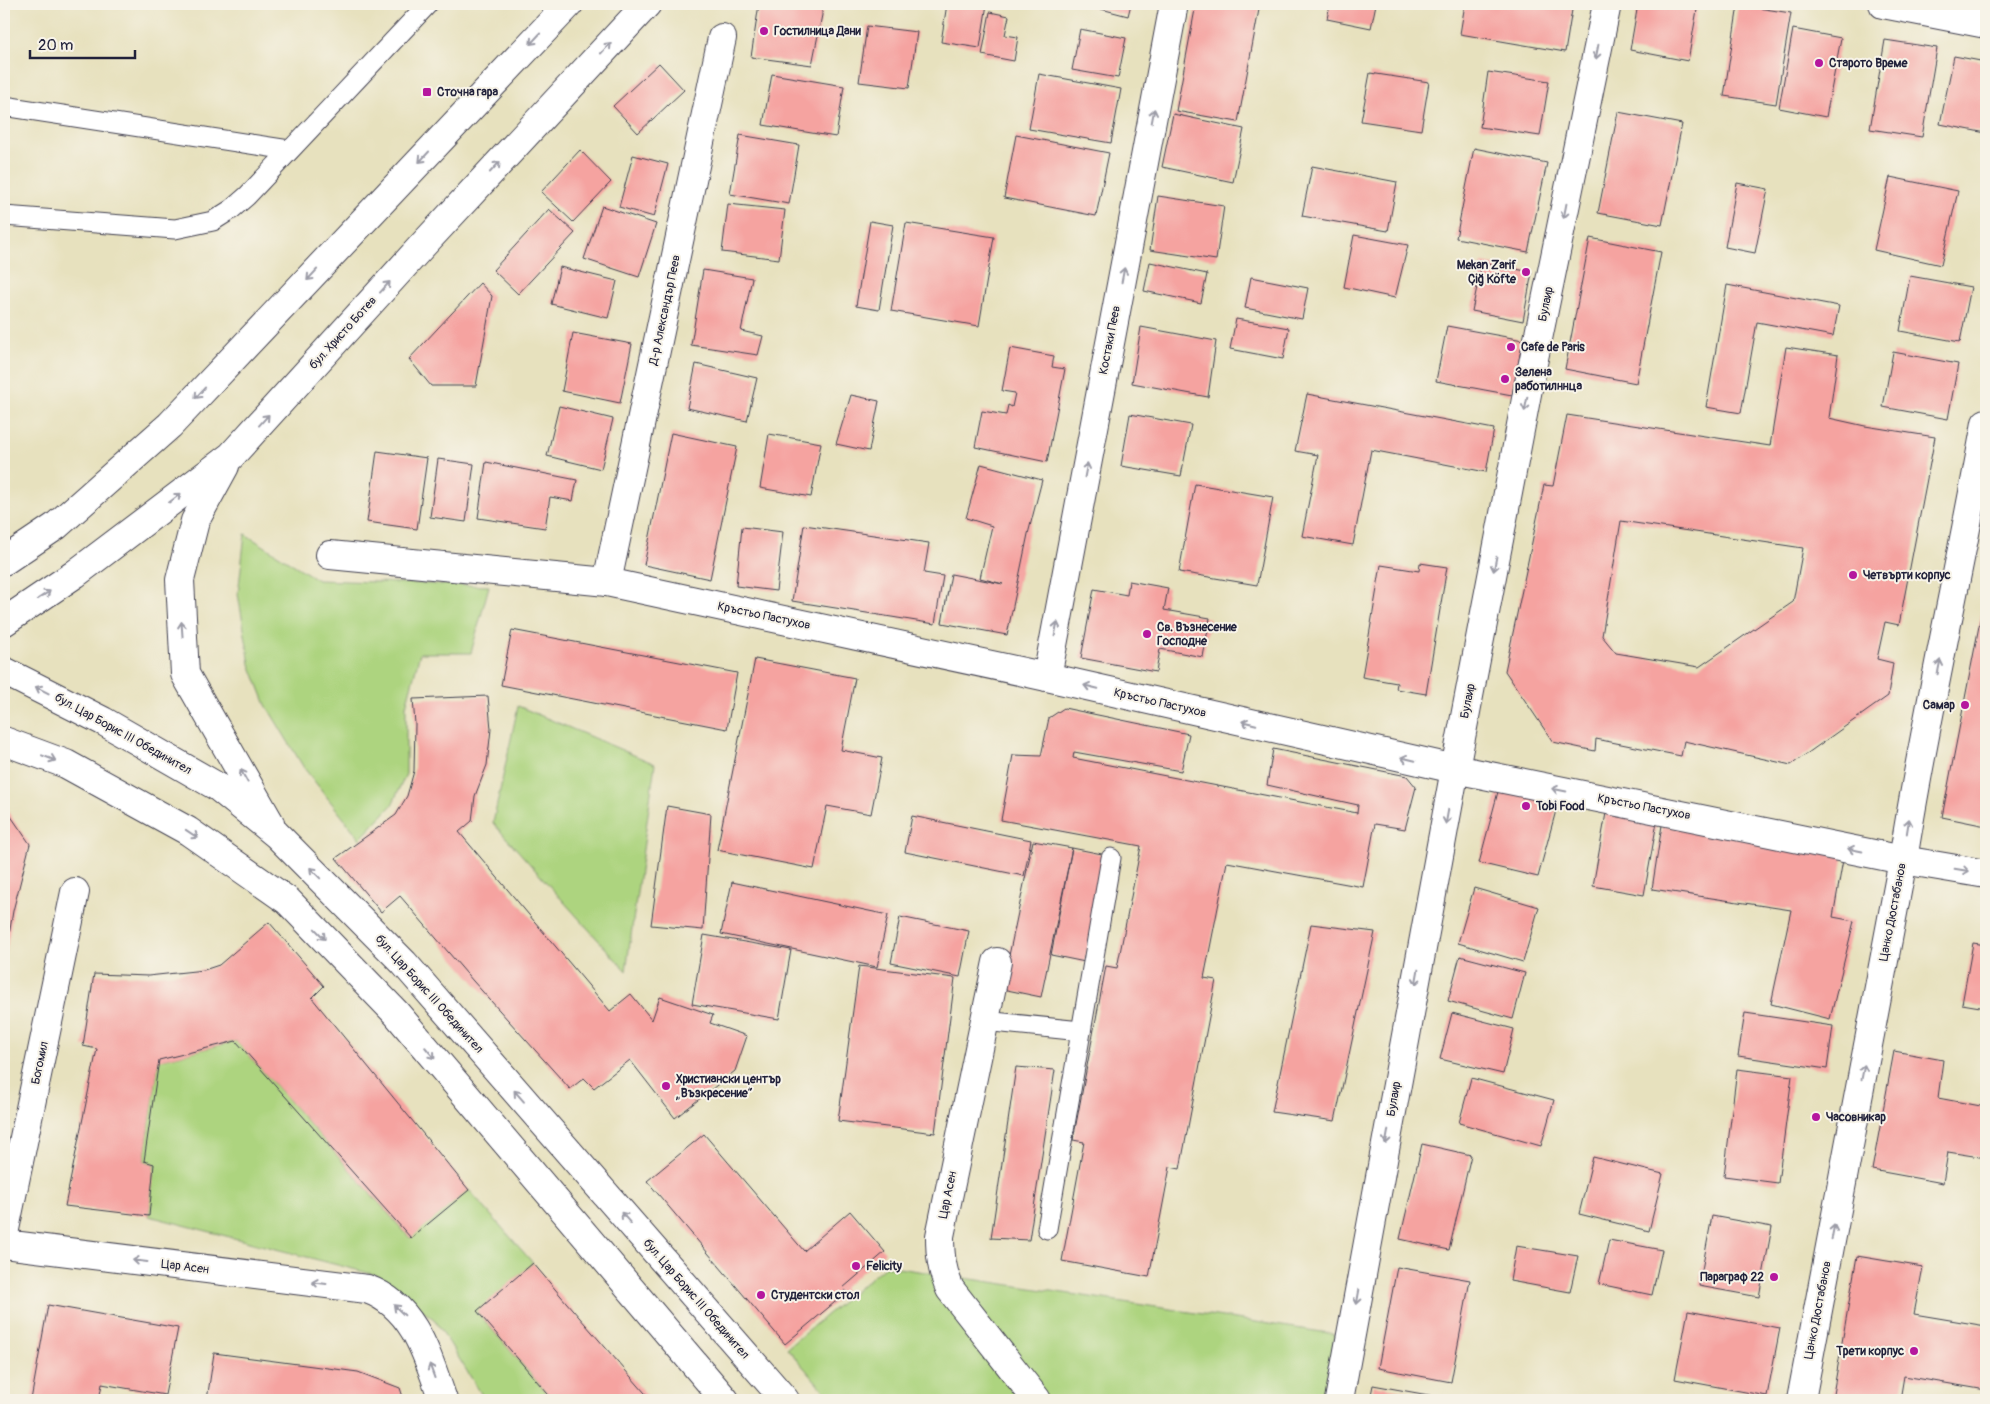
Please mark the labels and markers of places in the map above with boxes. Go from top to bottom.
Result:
place label: Гостилница Дани [774,24,862,39]
marker: Гостилница Дани [758,25,770,37]
place label: Старото Време [1829,56,1908,71]
marker: Старото Време [1813,57,1825,69]
place label: Сточна гара [437,85,498,100]
marker: Сточна гара [421,86,433,98]
place label: Mekan Zarif Çiğ Köfte [1457,258,1517,287]
marker: Mekan Zarif Çiğ Köfte [1520,266,1532,278]
place label: Cafe de Paris [1521,340,1585,355]
marker: Cafe de Paris [1505,341,1517,353]
place label: Зелена работилннца [1515,365,1582,394]
marker: Зелена работилннца [1499,373,1511,385]
place label: Четвърти корпус [1863,568,1951,583]
marker: Четвърти корпус [1847,569,1859,581]
place label: Св. Възнесение Господне [1157,620,1238,649]
marker: Св. Възнесение Господне [1141,628,1153,640]
place label: Самар [1923,698,1955,713]
marker: Самар [1959,699,1971,711]
place label: Tobi Food [1535,799,1585,814]
marker: Tobi Food [1520,800,1532,812]
place label: Христиански център „Възкресение“ [676,1072,781,1101]
marker: Христиански център „Възкресение“ [660,1080,672,1092]
place label: Часовникар [1826,1110,1886,1125]
marker: Часовникар [1810,1111,1822,1123]
place label: Felicity [866,1259,903,1274]
marker: Felicity [850,1260,862,1272]
place label: Параграф 22 [1700,1270,1764,1285]
marker: Параграф 22 [1768,1271,1780,1283]
place label: Студентски стол [771,1288,860,1303]
marker: Студентски стол [755,1289,767,1301]
place label: Трети корпус [1835,1344,1904,1359]
marker: Трети корпус [1908,1345,1920,1357]

